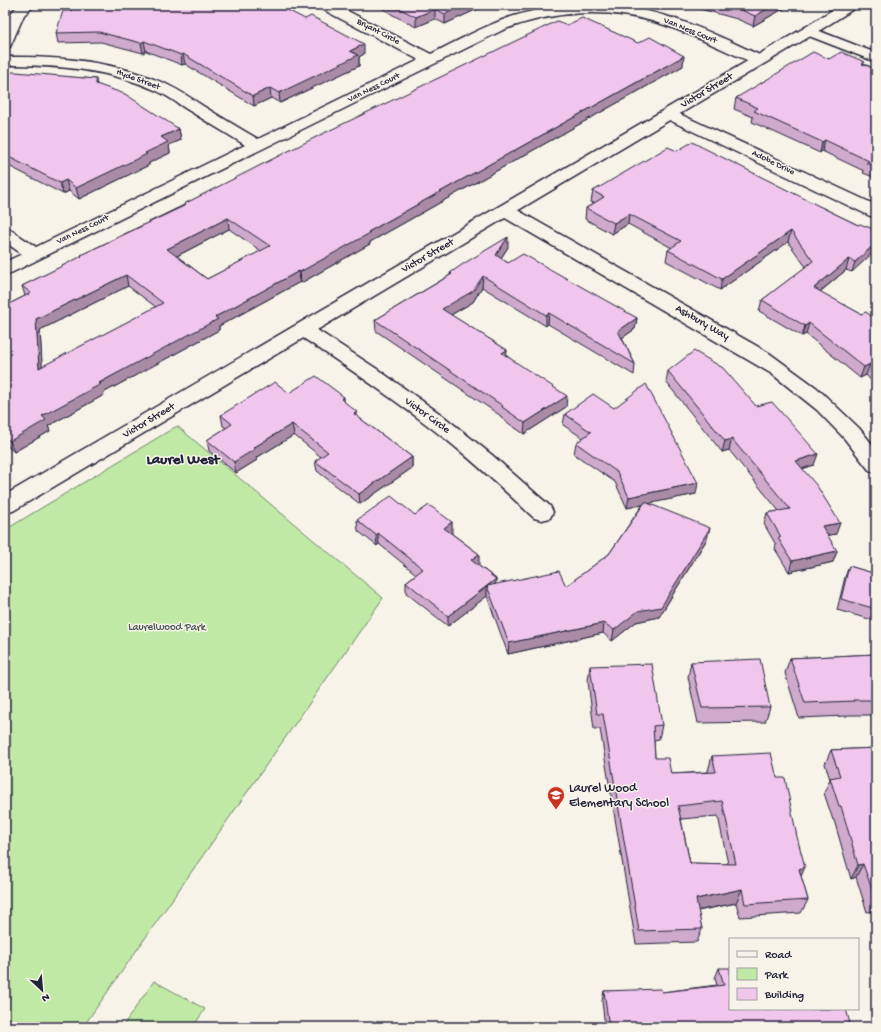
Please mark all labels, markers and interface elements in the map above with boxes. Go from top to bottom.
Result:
street label: Van Ness Court [661,15,719,47]
street label: Bryant Circle [354,16,402,48]
street label: Hyde Street [115,67,163,93]
street label: Van Ness Court [345,70,403,106]
street label: Victor Street [678,70,736,112]
street label: Adobe Drive [750,148,797,178]
street label: Van Ness Court [54,212,112,248]
street label: Victor Street [399,235,458,276]
street label: Ashbury Way [673,303,732,344]
street label: Victor Circle [401,395,452,437]
street label: Victor Street [120,400,178,442]
district label: Laurel West [147,451,221,469]
park label: Laurelwood Park [128,622,207,634]
place label: Laurel Wood Elementary School [569,781,669,811]
school or university icon: Laurel Wood Elementary School [546,785,566,810]
legend [729,938,859,1010]
text: Road [765,949,792,963]
text: Park [764,969,790,983]
north arrow [22,970,62,1010]
text: Building [764,989,804,1003]
text: N [40,990,51,1004]

